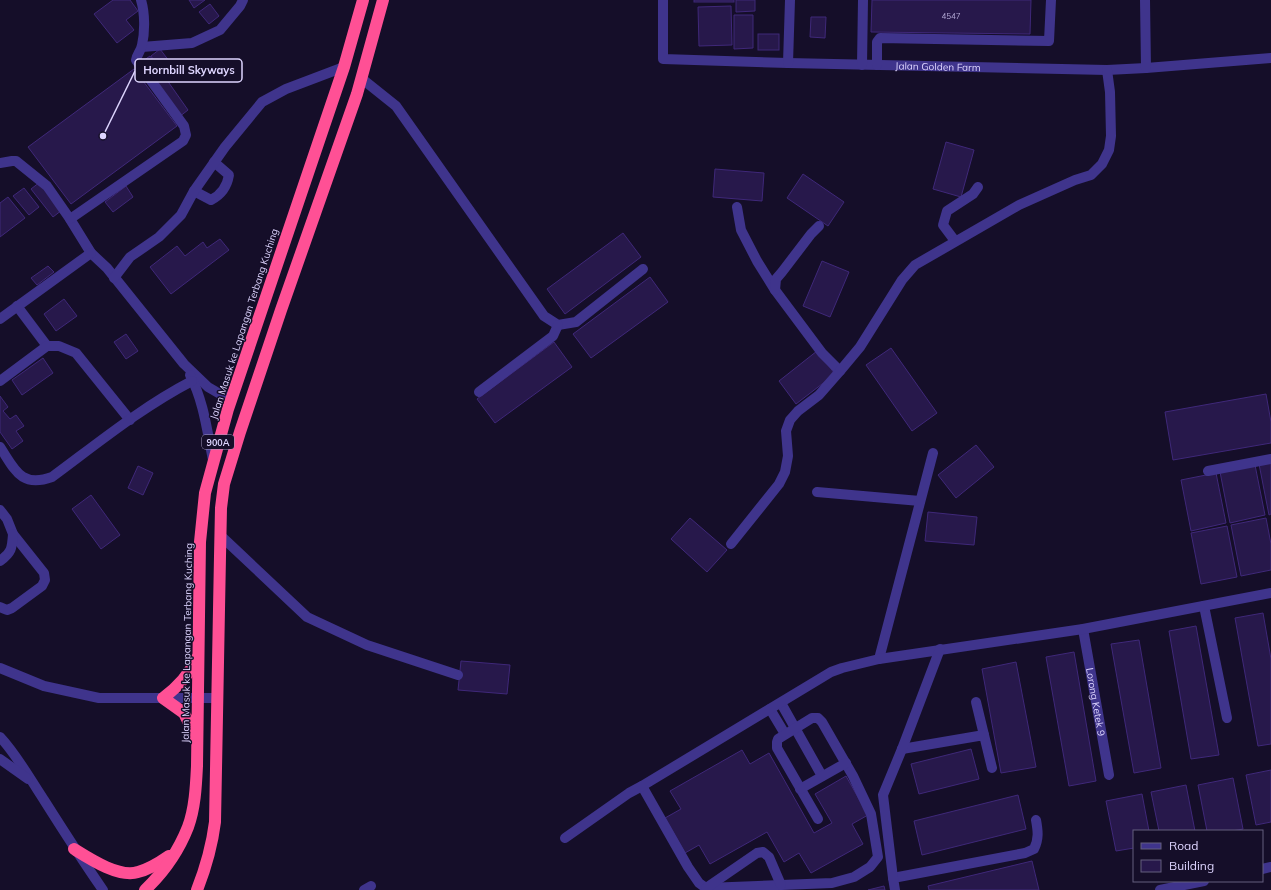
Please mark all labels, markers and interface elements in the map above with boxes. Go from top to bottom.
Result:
house number: 4547 [941,11,961,21]
callout: Hornbill Skyways [135,59,242,82]
street label: Jalan Golden Farm [895,59,981,74]
text: Hornbill Skyways [143,63,235,77]
street label: Jalan Masuk ke Lapangan Terbang Kuching [207,227,281,421]
road number: 900A [202,435,234,449]
street label: Jalan Masuk ke Lapangan Terbang Kuching [179,543,195,743]
street label: Lorong Ketek 9 [1083,667,1108,737]
legend [1133,830,1263,882]
text: Road [1169,838,1198,853]
text: Building [1169,858,1214,873]

